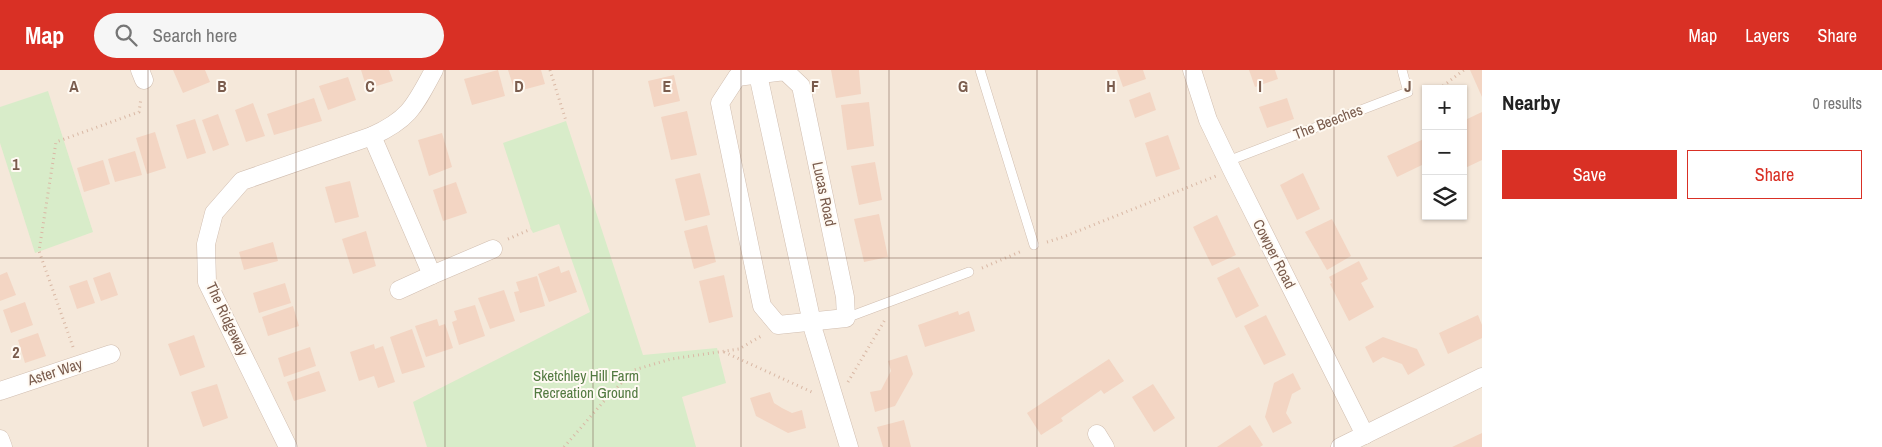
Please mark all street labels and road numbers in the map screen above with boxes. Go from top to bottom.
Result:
street label: The Beeches [1290,99,1365,144]
street label: Lucas Road [807,160,842,228]
street label: Cowper Road [1248,216,1301,292]
street label: The Ridgeway [201,278,254,360]
street label: Aster Way [24,353,86,391]

